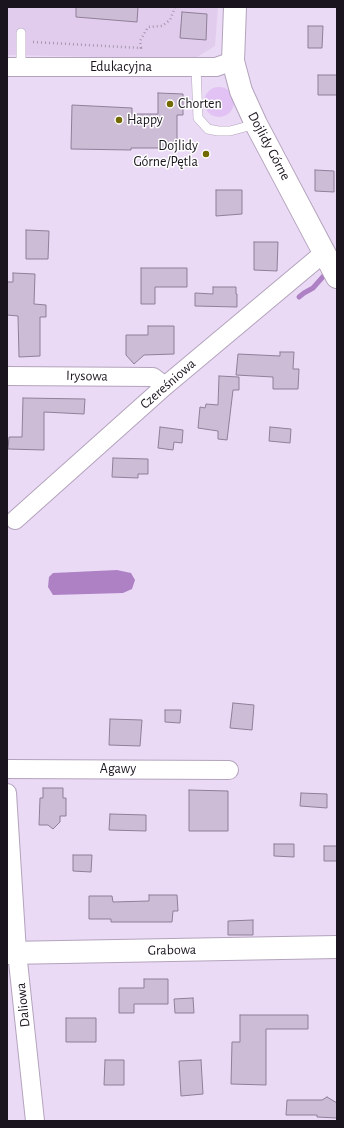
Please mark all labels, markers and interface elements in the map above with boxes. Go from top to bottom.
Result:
street label: Edukacyjna [90,59,152,75]
place label: Chorten [178,96,222,112]
marker: Chorten [165,99,175,109]
street label: Dojlidy Górne [244,109,294,183]
place label: Happy [127,112,163,128]
marker: Happy [114,115,124,125]
place label: Dojlidy Górne/Pętla [133,138,198,170]
marker: Dojlidy Górne/Pętla [201,149,211,159]
street label: Czereśniowa [137,355,199,413]
street label: Irysowa [66,367,108,385]
street label: Agawy [100,761,136,777]
street label: Grabowa [148,941,196,959]
street label: Daliowa [12,982,34,1028]

